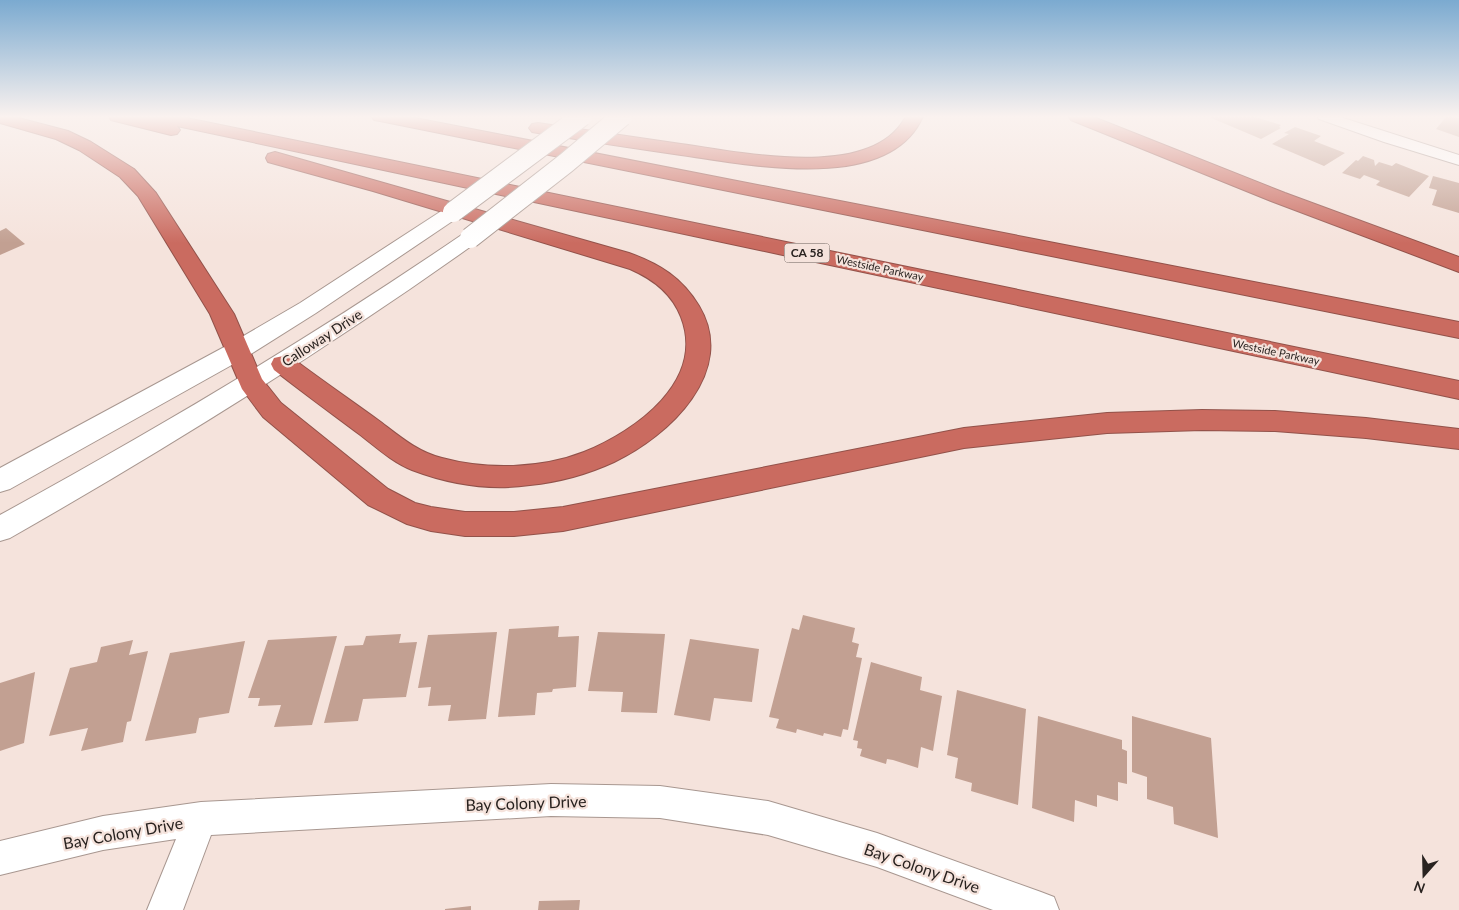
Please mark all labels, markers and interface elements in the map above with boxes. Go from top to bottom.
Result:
road number: CA 58 [784,244,830,262]
street label: Westside Parkway [835,252,925,283]
street label: Calloway Drive [278,305,365,370]
street label: Westside Parkway [1231,336,1321,367]
street label: Bay Colony Drive [465,791,587,814]
street label: Bay Colony Drive [62,813,184,852]
street label: Bay Colony Drive [862,839,983,896]
north arrow [1399,850,1449,900]
text: N [1411,878,1427,898]

